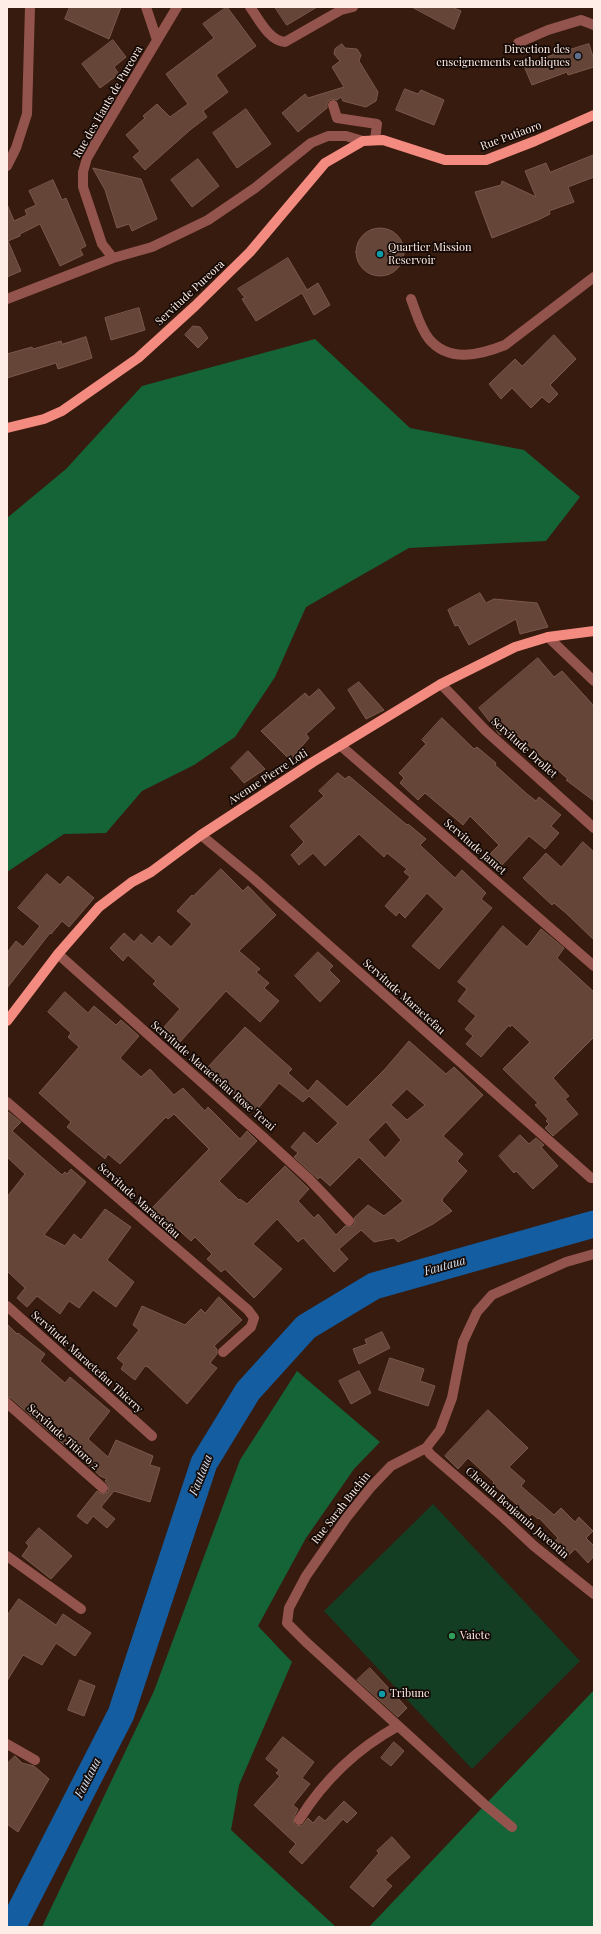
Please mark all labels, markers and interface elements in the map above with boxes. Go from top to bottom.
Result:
place label: Direction des enseignements catholiques [436,43,570,69]
street label: Rue des Hauts de Pureora [70,44,146,160]
marker: Direction des enseignements catholiques [573,51,583,61]
street label: Rue Putiaoro [479,119,543,153]
place label: Quartier Mission Reservoir [388,241,472,267]
marker: Quartier Mission Reservoir [375,249,385,259]
street label: Servitude Pureora [153,258,227,328]
street label: Servitude Drollet [488,715,560,781]
street label: Avenue Pierre Loti [226,746,310,808]
street label: Servitude Jamet [441,816,509,878]
street label: Servitude Maraetefau [360,957,448,1037]
street label: Servitude Maraetefau Rose Terai [148,1018,278,1134]
street label: Servitude Maraetefau [95,1161,183,1241]
water label: Fautaua [422,1253,468,1279]
street label: Servitude Maraetefau Thierry [28,1308,146,1416]
street label: Servitude Titioro 2 [24,1401,102,1473]
water label: Fautaua [186,1452,216,1498]
street label: Chemin Benjamin Juventin [463,1465,571,1561]
street label: Rue Sarah Buchin [309,1469,373,1547]
place label: Vaiete [460,1629,490,1643]
marker: Vaiete [447,1631,457,1641]
place label: Tribune [390,1687,430,1701]
marker: Tribune [377,1689,387,1699]
water label: Fautaua [72,1756,104,1800]

